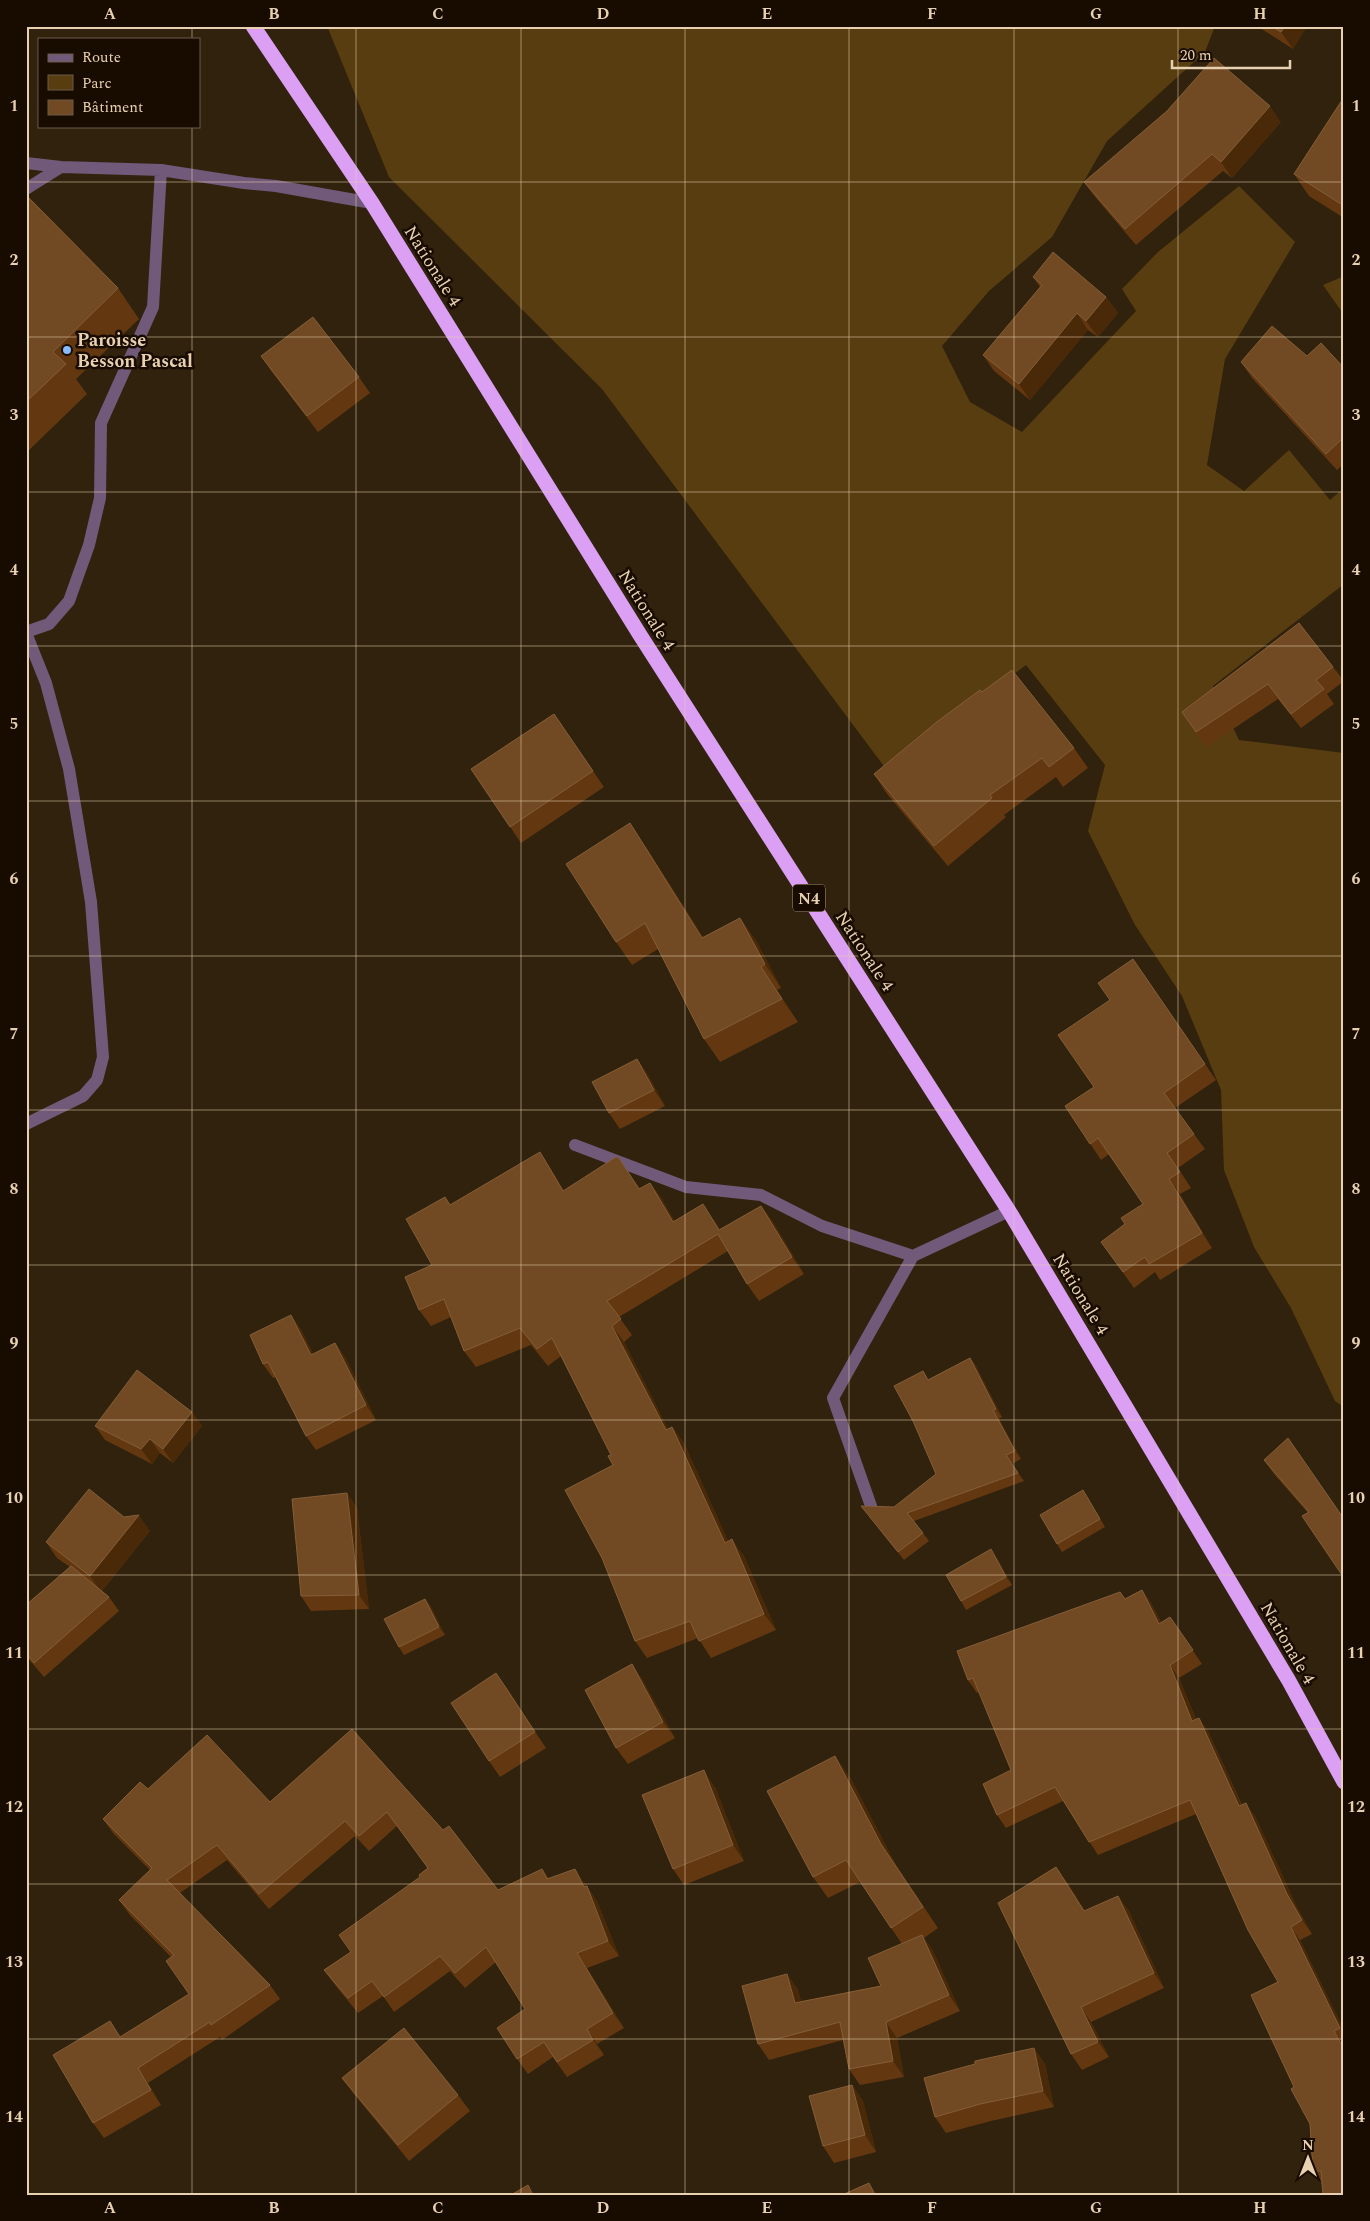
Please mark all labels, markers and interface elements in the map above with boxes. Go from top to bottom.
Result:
text: A [104,2,117,26]
text: B [268,2,280,26]
text: C [432,2,444,26]
text: D [597,2,610,26]
text: E [762,2,772,26]
text: F [927,2,937,26]
text: G [1090,2,1102,26]
text: H [1253,2,1267,26]
legend [38,38,200,128]
scale bar [1172,38,1290,70]
text: 20 m [1180,44,1212,67]
text: Route [82,46,121,69]
text: Parc [82,72,112,95]
text: 1 [10,94,18,118]
text: 1 [1352,94,1360,118]
text: Bâtiment [82,96,143,119]
street label: Nationale 4 [397,220,468,312]
text: 2 [10,248,19,272]
text: 2 [1352,248,1361,272]
place label: Paroisse Besson Pascal [77,327,193,375]
marker: Paroisse Besson Pascal [61,344,73,356]
text: 3 [10,403,19,427]
text: 3 [1352,403,1361,427]
text: 4 [10,558,19,582]
text: 4 [1352,558,1361,582]
street label: Nationale 4 [611,564,682,656]
text: 5 [10,712,18,736]
text: 5 [1352,712,1360,736]
text: 6 [10,867,19,891]
text: 6 [1352,867,1361,891]
road number: N4 [793,884,825,911]
street label: Nationale 4 [828,906,901,997]
text: 7 [10,1022,19,1046]
text: 7 [1352,1022,1361,1046]
text: 8 [10,1177,19,1201]
text: 8 [1352,1177,1361,1201]
street label: Nationale 4 [1045,1248,1116,1340]
text: 9 [10,1331,19,1355]
text: 9 [1352,1331,1361,1355]
text: 10 [5,1486,23,1510]
text: 10 [1347,1486,1365,1510]
street label: Nationale 4 [1253,1597,1322,1690]
text: 11 [5,1641,23,1665]
text: 11 [1347,1641,1365,1665]
text: 12 [5,1795,23,1819]
text: 12 [1347,1795,1365,1819]
text: 13 [5,1950,23,1974]
text: 13 [1347,1950,1365,1974]
text: 14 [5,2105,23,2129]
text: 14 [1347,2105,1365,2129]
north arrow [1282,2134,1332,2184]
text: N [1302,2135,1314,2156]
text: A [104,2196,117,2220]
text: B [268,2196,280,2220]
text: C [432,2196,444,2220]
text: D [597,2196,610,2220]
text: E [762,2196,772,2220]
text: F [927,2196,937,2220]
text: G [1090,2196,1102,2220]
text: H [1253,2196,1267,2220]

